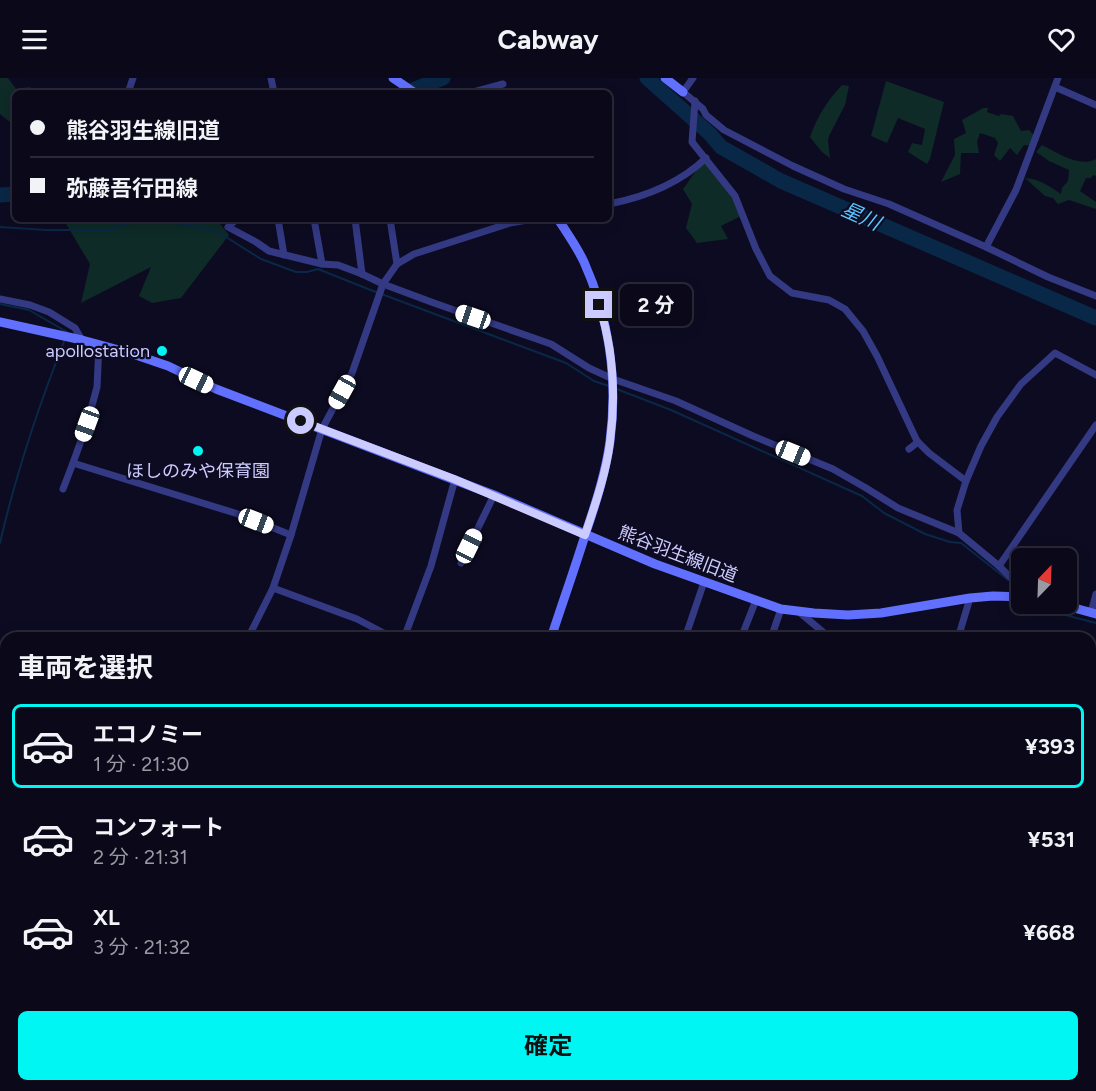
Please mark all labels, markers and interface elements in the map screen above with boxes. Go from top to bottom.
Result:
icon: menu [18,23,51,56]
text: Cabway [497,23,599,56]
icon: heart [1045,23,1078,56]
text: 熊谷羽生線旧道 [66,117,220,144]
text: 弥藤吾行田線 [66,175,198,202]
water label: 星川 [838,197,886,236]
callout: 2 分 [620,284,692,326]
route end [585,291,612,318]
text: 2 分 [638,293,674,317]
car [453,303,493,331]
place label: apollostation [46,340,150,362]
marker: apollostation [155,344,169,358]
car [176,364,216,396]
car [325,372,359,412]
car [72,404,102,444]
route start [287,407,314,434]
car [773,438,813,468]
marker: ほしのみや保育園 [191,444,205,458]
place label: ほしのみや保育園 [126,460,270,482]
car [236,506,276,536]
street label: 熊谷羽生線旧道 [615,521,741,587]
car [453,526,485,566]
north arrow [1011,548,1077,614]
map controls [1011,548,1077,614]
text: 車両を選択 [18,651,153,684]
icon: car [21,719,75,773]
text: エコノミー [93,721,203,748]
text: ¥393 [1025,733,1075,760]
text: 1 分 · 21:30 [93,752,189,776]
icon: car [21,812,75,866]
text: コンフォート [93,814,224,841]
text: ¥531 [1028,826,1075,853]
text: 2 分 · 21:31 [93,845,188,869]
text: XL [93,904,120,931]
icon: car [21,905,75,959]
text: ¥668 [1023,919,1075,946]
text: 3 分 · 21:32 [93,935,190,959]
button: 確定 [18,1011,1078,1080]

